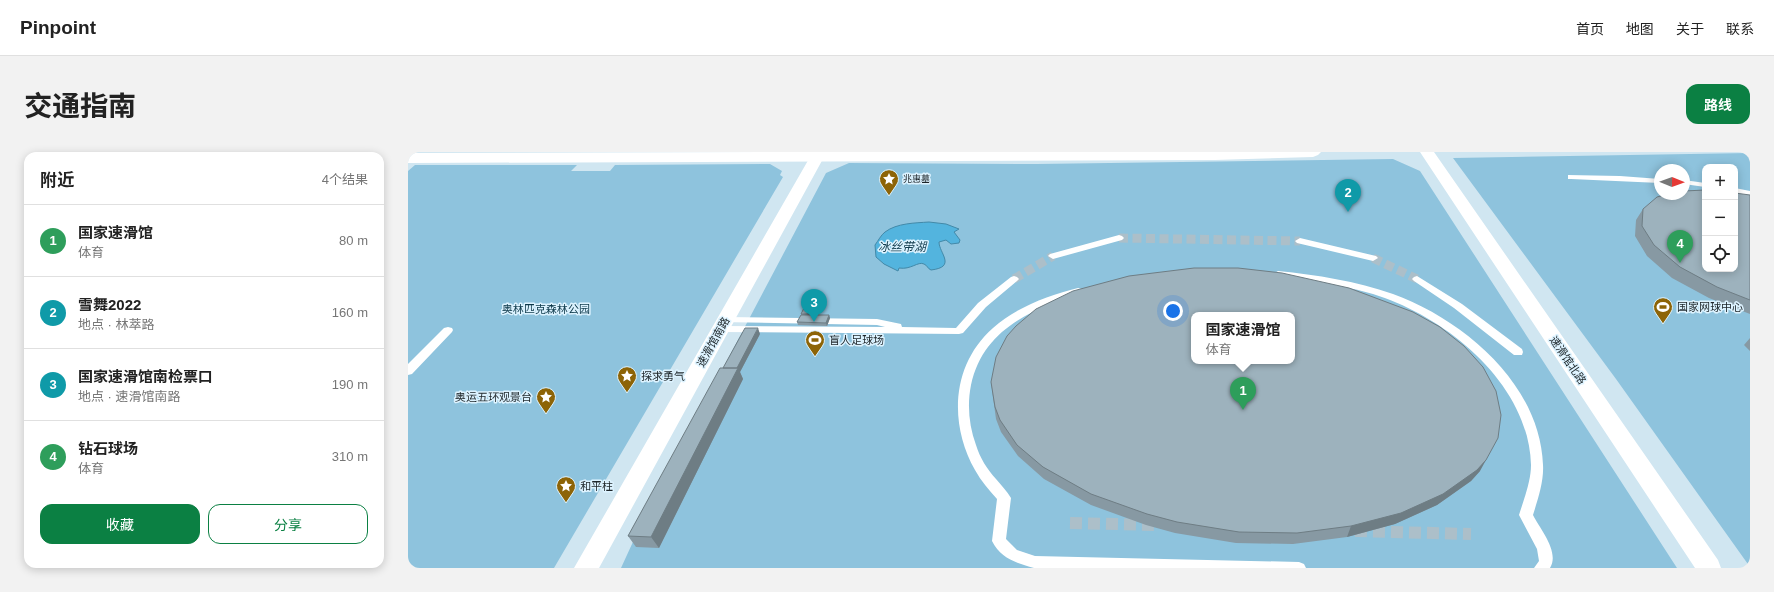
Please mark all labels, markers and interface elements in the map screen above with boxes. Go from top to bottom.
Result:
text: Pinpoint [20,17,96,38]
text: 首页 [1576,21,1604,37]
text: 地图 [1626,21,1654,37]
text: 关于 [1676,21,1704,37]
text: 联系 [1726,21,1754,37]
button: 路线 [1686,84,1750,124]
text: 交通指南 [24,91,136,122]
north arrow [1654,164,1690,200]
map controls [1702,164,1738,272]
button: + [1702,164,1738,200]
place icon: 兆惠墓 [878,168,900,196]
text: 附近 [40,171,74,190]
text: 4个结果 [322,172,368,187]
place label: 兆惠墓 [903,174,930,184]
pin: 2 [1335,179,1361,212]
button: − [1702,200,1738,236]
text: 国家速滑馆 [78,224,153,241]
pin: 4 [1667,230,1693,263]
text: 1 [49,233,57,248]
text: 80 m [339,233,368,248]
button: locate [1702,236,1738,272]
water label: 冰丝带湖 [878,240,928,254]
text: 体育 [78,245,104,260]
pin: 3 [801,289,827,322]
text: 雪舞2022 [78,296,141,313]
sports icon: 国家网球中心 [1652,296,1674,324]
your location [1163,301,1183,321]
place label: 国家网球中心 [1677,301,1743,313]
park label: 奥林匹克森林公园 [502,303,590,315]
text: 2 [49,305,57,320]
text: 160 m [332,305,368,320]
popup [1191,312,1295,364]
street label: 速滑馆南路 [694,315,732,369]
text: 地点 · 林萃路 [78,317,155,332]
text: 国家速滑馆 [1205,321,1281,338]
sports icon: 盲人足球场 [804,329,826,357]
place label: 盲人足球场 [829,334,884,346]
street label: 速滑馆北路 [1548,334,1588,386]
text: 体育 [1205,342,1232,357]
place icon: 探求勇气 [616,365,638,393]
text: 国家速滑馆南检票口 [78,368,213,385]
place label: 探求勇气 [641,370,685,382]
text: 3 [49,377,57,392]
text: 190 m [332,377,368,392]
pin: 1 [1230,377,1256,410]
place icon: 奥运五环观景台 [535,386,557,414]
text: 地点 · 速滑馆南路 [78,389,181,404]
place label: 奥运五环观景台 [455,391,532,403]
text: 钻石球场 [78,440,138,457]
text: 4 [49,449,57,464]
text: 310 m [332,449,368,464]
text: 体育 [78,461,104,476]
place icon: 和平柱 [555,475,577,503]
place label: 和平柱 [580,480,613,492]
button: 收藏 [40,504,200,544]
button: 分享 [208,504,368,544]

